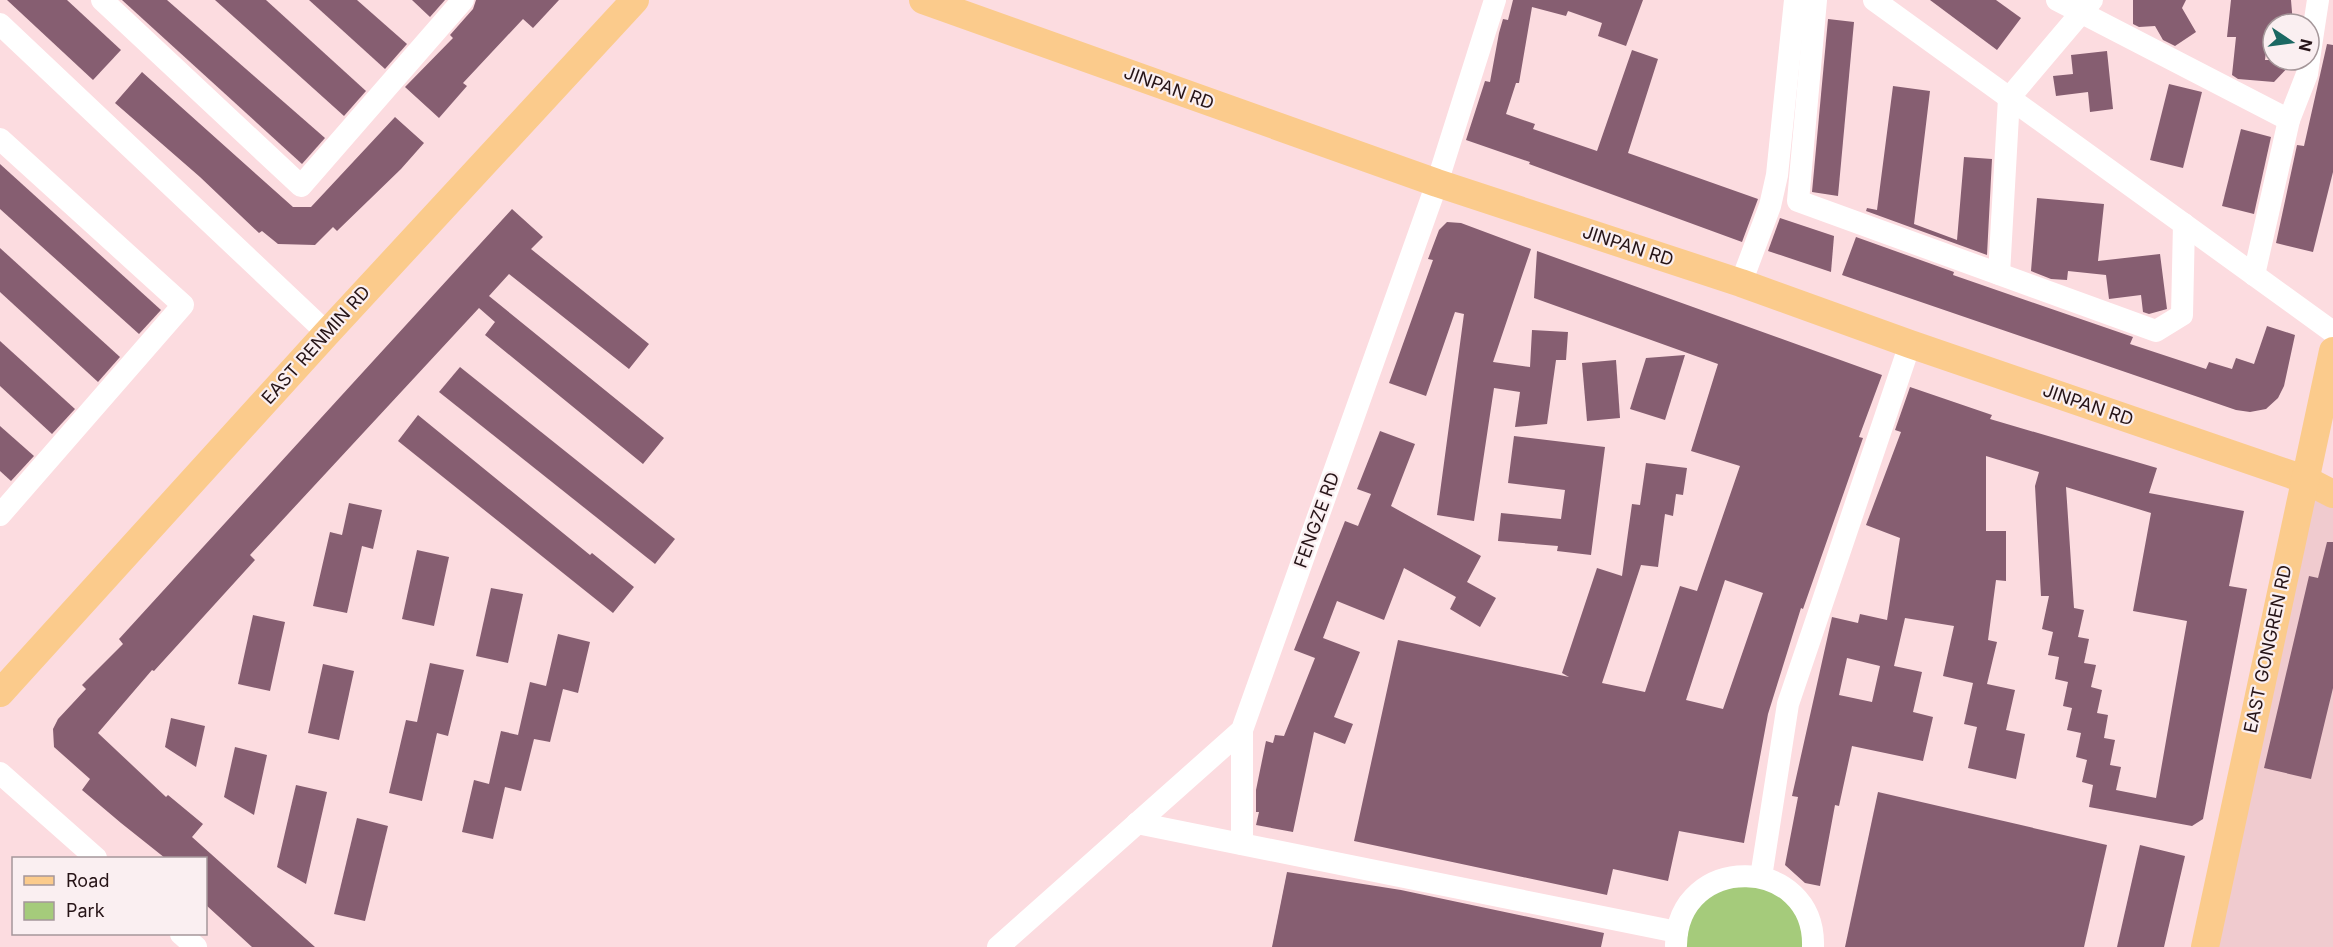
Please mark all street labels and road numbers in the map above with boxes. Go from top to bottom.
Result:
street label: JINPAN RD [1121,62,1217,114]
street label: JINPAN RD [1580,221,1676,270]
street label: EAST RENMIN RD [257,281,374,408]
street label: JINPAN RD [2040,379,2136,430]
street label: FENGZE RD [1290,469,1344,571]
street label: EAST GONGREN RD [2239,563,2296,735]

